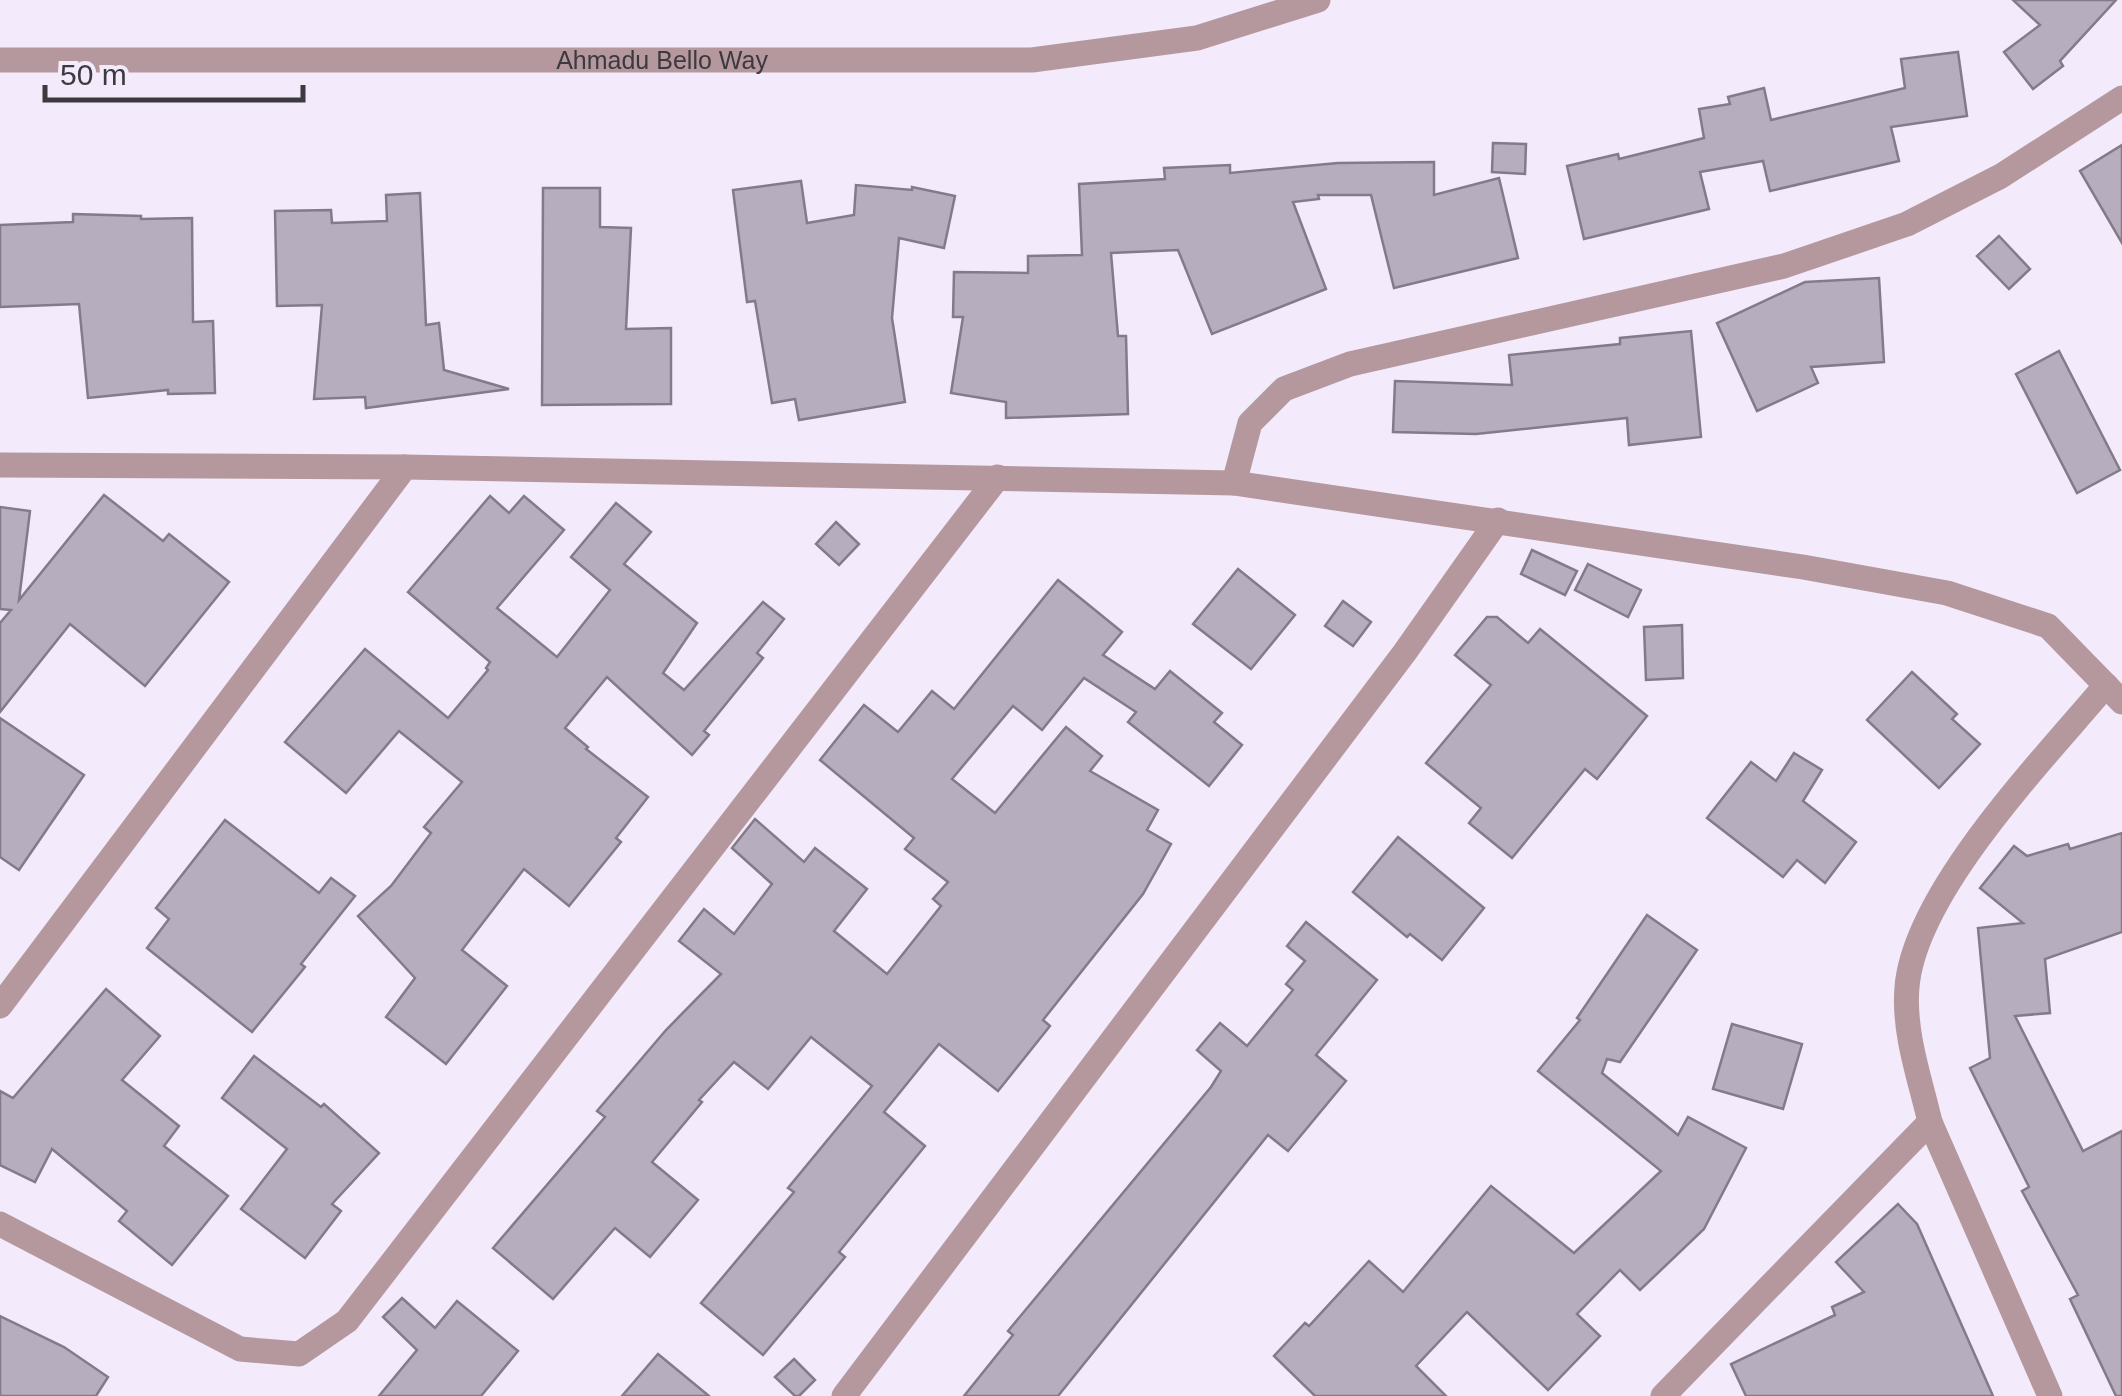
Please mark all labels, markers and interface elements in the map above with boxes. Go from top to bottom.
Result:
scale bar [45,40,302,102]
street label: Ahmadu Bello Way [556,46,768,74]
text: 50 m [60,58,127,91]

